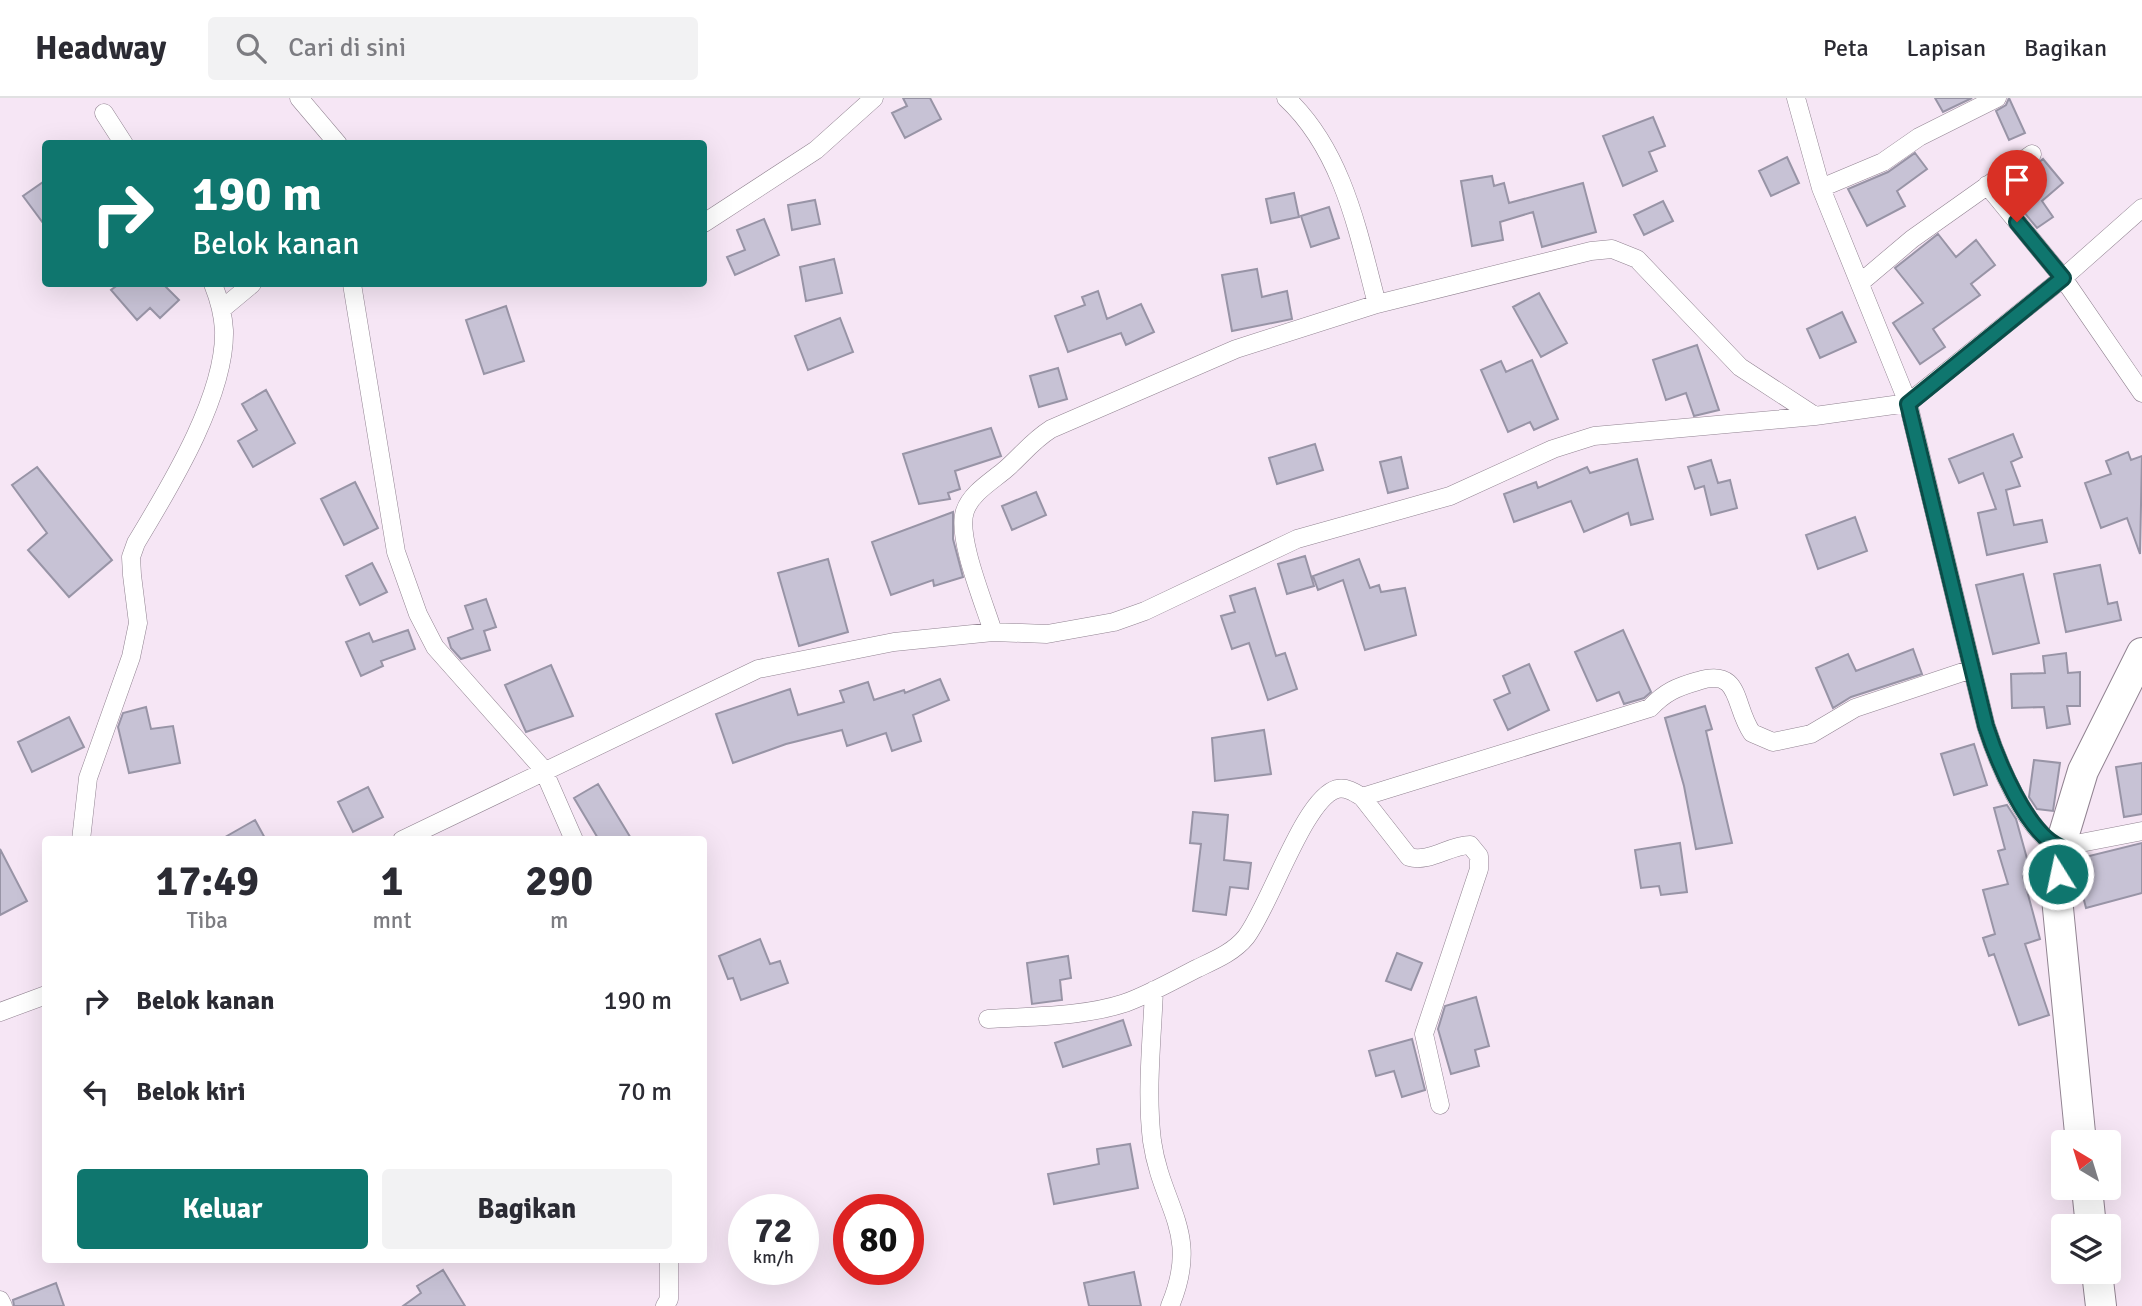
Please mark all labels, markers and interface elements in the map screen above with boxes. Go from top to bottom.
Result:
search box [208,17,698,80]
text: Headway [35,28,166,69]
icon: search [232,29,270,67]
text: Cari di sini [288,32,406,64]
text: Peta [1823,33,1869,63]
text: Lapisan [1907,33,1986,63]
text: Bagikan [2024,33,2107,63]
pin [1987,150,2047,222]
icon: arrive [1998,161,2036,199]
text: 190 m [192,164,322,224]
icon: right [77,168,168,259]
text: Belok kanan [192,224,360,263]
position arrow [2021,837,2095,911]
text: 17:49 [156,856,259,907]
text: 1 [381,856,403,907]
text: 290 [525,856,593,907]
text: Tiba [187,906,228,935]
text: mnt [373,906,411,935]
text: m [550,906,568,935]
icon: right [77,982,115,1020]
text: Belok kanan [136,985,274,1017]
text: 190 m [603,985,672,1017]
icon: left [77,1073,115,1111]
text: Belok kiri [136,1076,245,1108]
text: 70 m [617,1076,672,1108]
north arrow [2051,1130,2121,1200]
map controls [2051,1130,2121,1284]
button: Keluar [77,1169,368,1249]
button: Bagikan [382,1169,672,1249]
speed limit sign: 80 [833,1194,924,1285]
text: 72 [755,1209,792,1252]
button: layers [2051,1214,2121,1284]
text: km/h [753,1246,794,1268]

